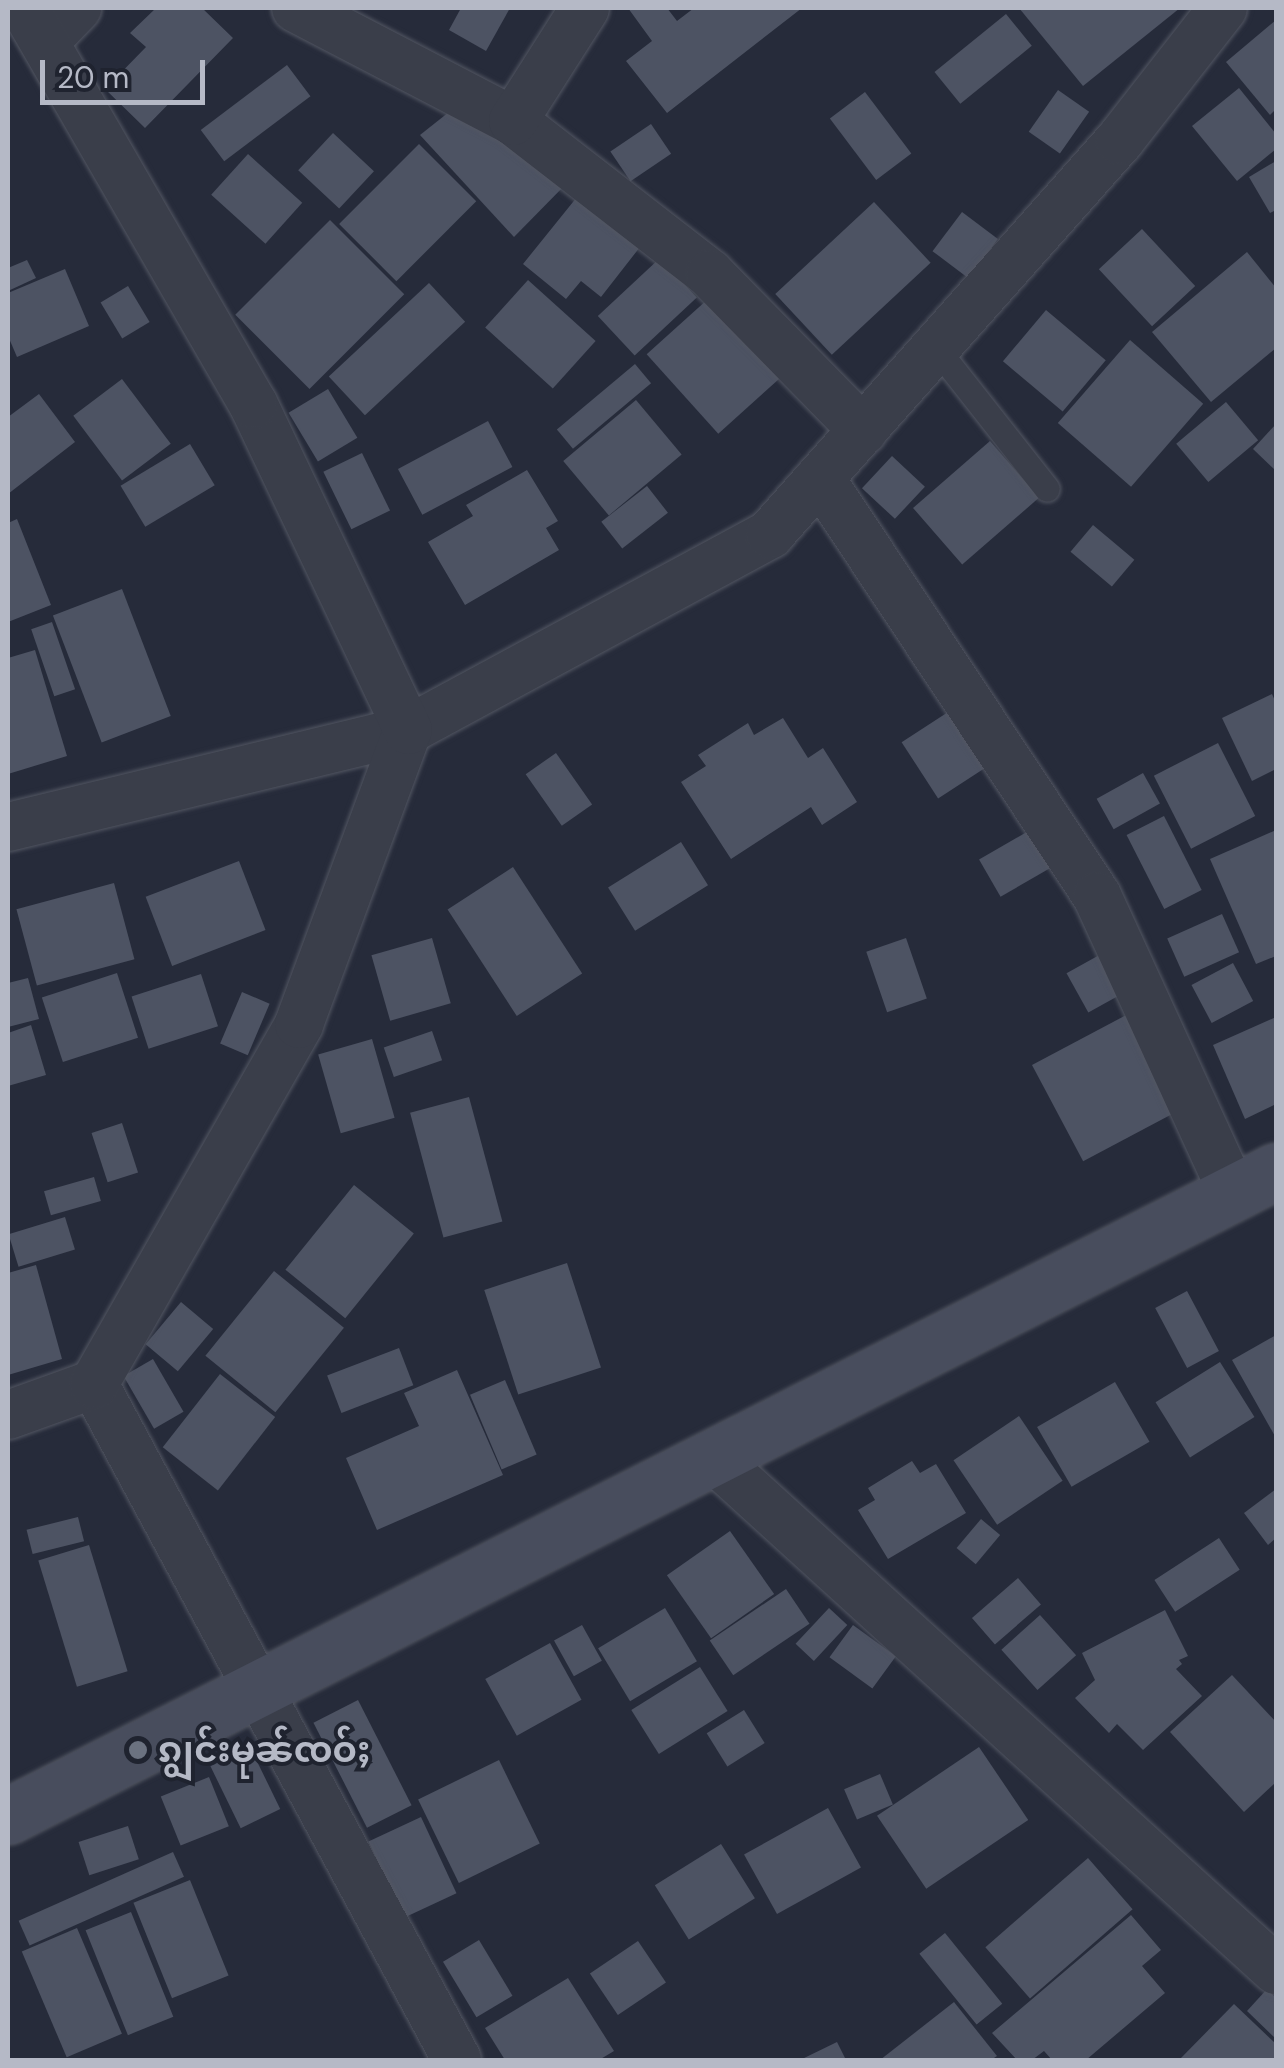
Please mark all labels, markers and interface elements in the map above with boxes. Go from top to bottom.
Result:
scale bar [45,40,210,102]
text: 20 m [57,58,129,97]
place label: ၵျွင်းမုၼ်ၸဝ်ႈ [158,1729,370,1771]
marker: ၵျွင်းမုၼ်ၸဝ်ႈ [127,1739,149,1761]

